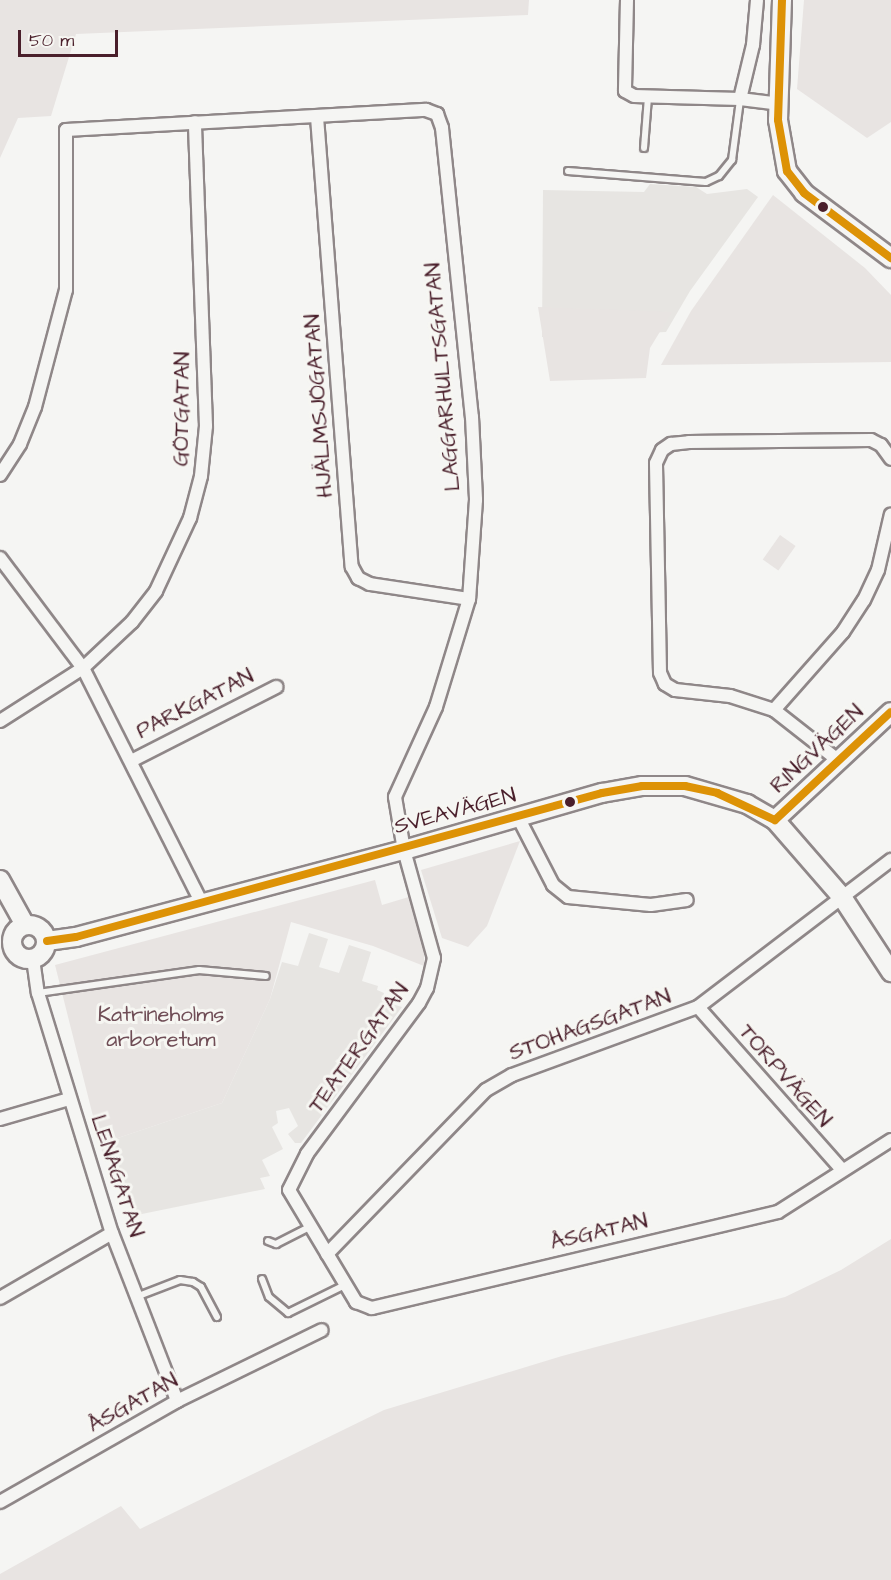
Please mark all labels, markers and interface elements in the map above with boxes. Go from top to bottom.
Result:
scale bar [21,18,122,56]
text: 50 m [29,28,74,53]
unlabelled marker [817,201,829,213]
street label: LAGGARHULTSGATAN [420,262,466,492]
street label: HJÄLMSJÖGATAN [299,313,339,499]
street label: GÖTGATAN [168,351,196,467]
street label: PARKGATAN [132,663,258,745]
street label: RINGVÄGEN [765,699,869,799]
street label: SVEAVÄGEN [391,782,519,840]
unlabelled marker [564,796,576,808]
street label: TEATERGATAN [303,978,415,1118]
street label: STOHAGSGATAN [505,983,675,1067]
park label: Katrineholms arboretum [98,1001,224,1052]
street label: TORPVÄGEN [733,1019,837,1133]
street label: LENAGATAN [85,1112,149,1240]
street label: ÅSGATAN [548,1208,650,1256]
street label: ÅSGATAN [83,1367,183,1439]

